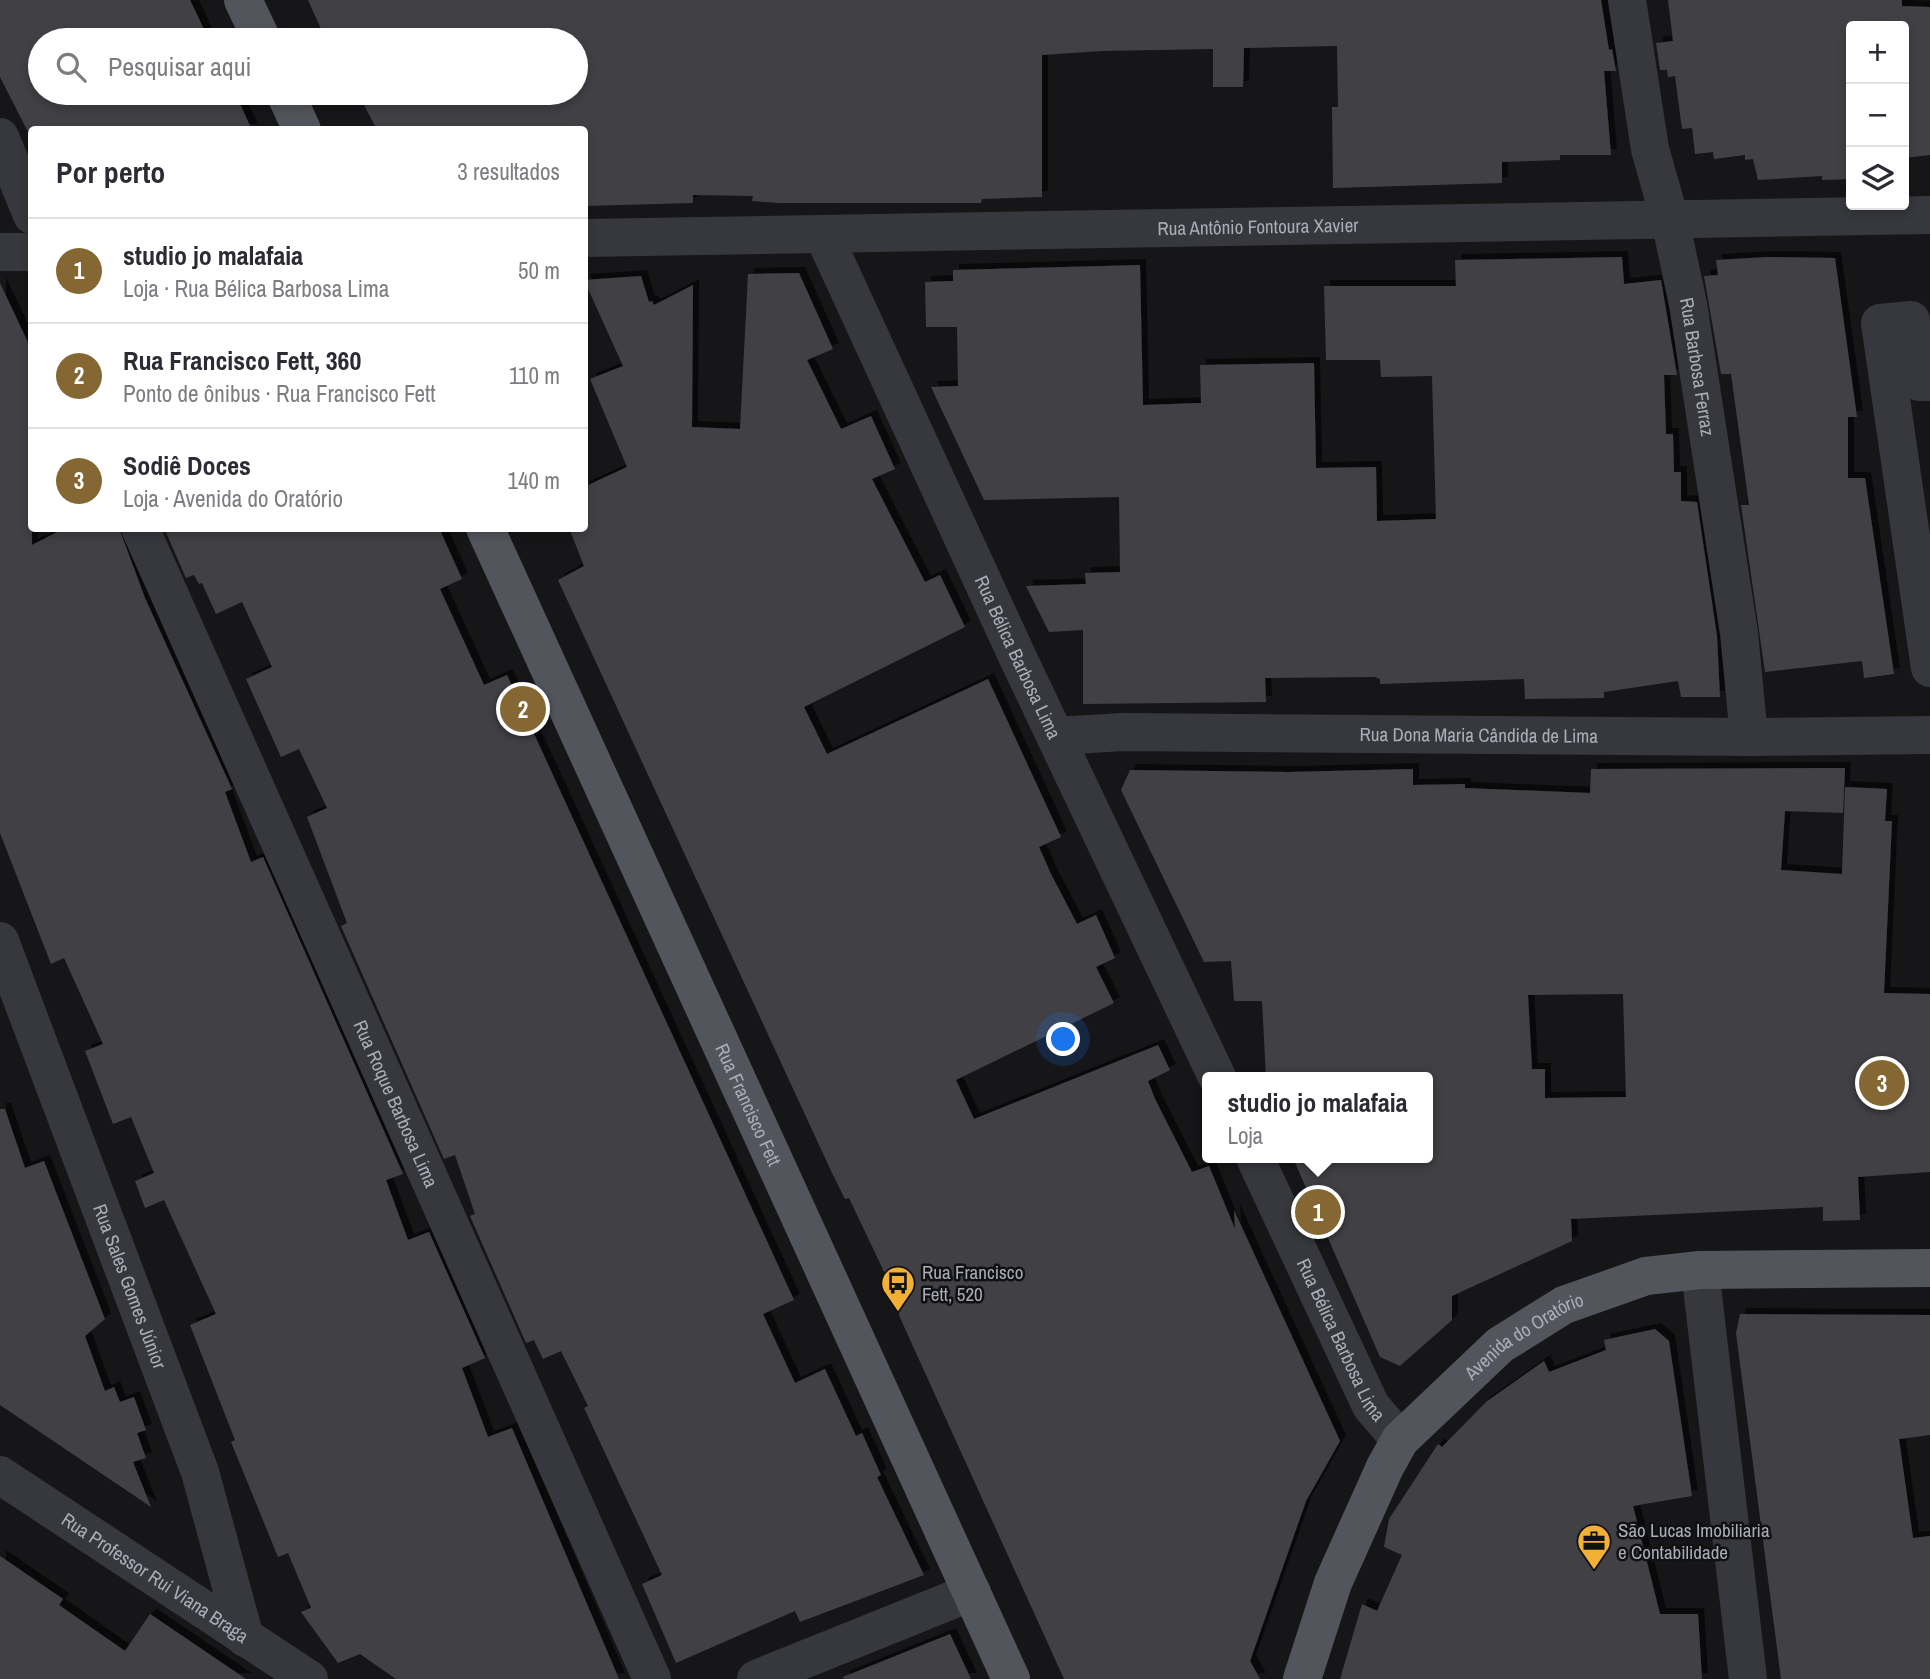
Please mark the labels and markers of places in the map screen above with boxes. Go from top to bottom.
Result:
pin: 2 [500,683,546,735]
pin: 3 [1859,1057,1905,1109]
pin: 1 [1295,1186,1341,1238]
place label: Rua Francisco Fett, 520 [922,1259,1023,1307]
bus stop icon: Rua Francisco Fett, 520 [879,1264,917,1313]
place label: São Lucas Imobiliaria e Contabilidade [1618,1517,1770,1565]
office icon: São Lucas Imobiliaria e Contabilidade [1575,1522,1613,1571]

